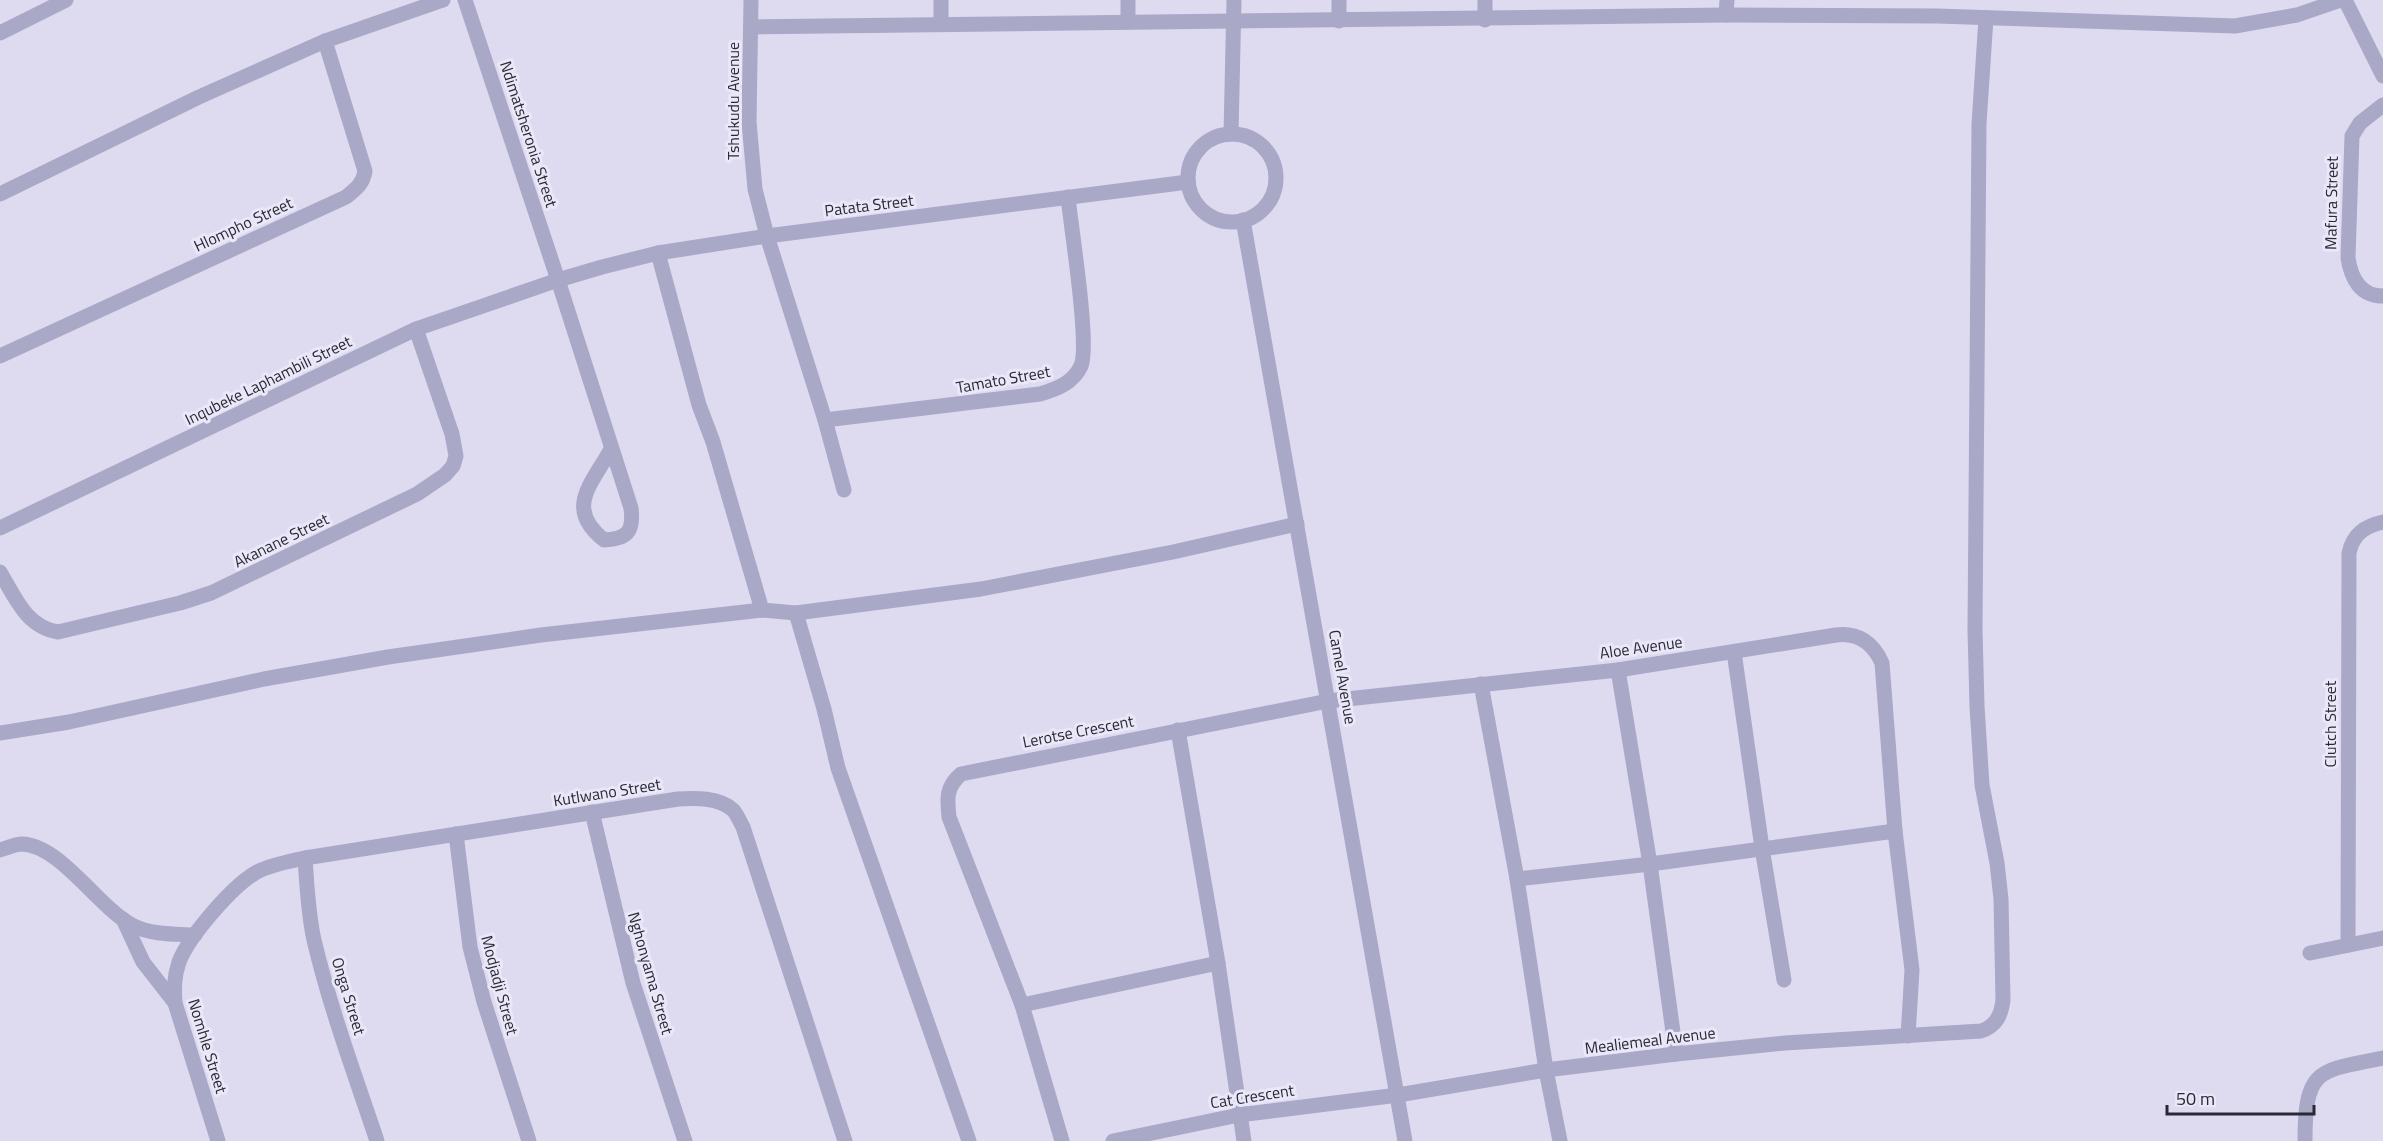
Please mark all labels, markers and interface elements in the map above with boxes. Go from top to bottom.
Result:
street label: Tshukudu Avenue [721,42,745,160]
street label: Ndimatsheronia Street [494,58,564,211]
street label: Mafura Street [2318,156,2344,250]
street label: Patata Street [823,188,915,222]
street label: Hlompho Street [190,190,297,257]
street label: Inqubeke Laphambili Street [181,329,356,431]
street label: Tamato Street [954,359,1052,399]
street label: Akanane Street [229,506,333,573]
street label: Camel Avenue [1323,628,1363,726]
street label: Aloe Avenue [1598,629,1684,665]
street label: Clutch Street [2318,680,2342,767]
street label: Lerotse Crescent [1020,708,1136,754]
street label: Kutlwano Street [551,772,663,812]
street label: Nghonyama Street [622,909,680,1037]
street label: Modjadji Street [475,933,525,1038]
street label: Onga Street [326,954,372,1038]
street label: Nomhle Street [182,996,234,1097]
street label: Mealiemeal Avenue [1583,1020,1717,1060]
street label: Cat Crescent [1208,1077,1296,1114]
scale bar [2167,1078,2314,1116]
text: 50 m [2176,1085,2215,1112]

